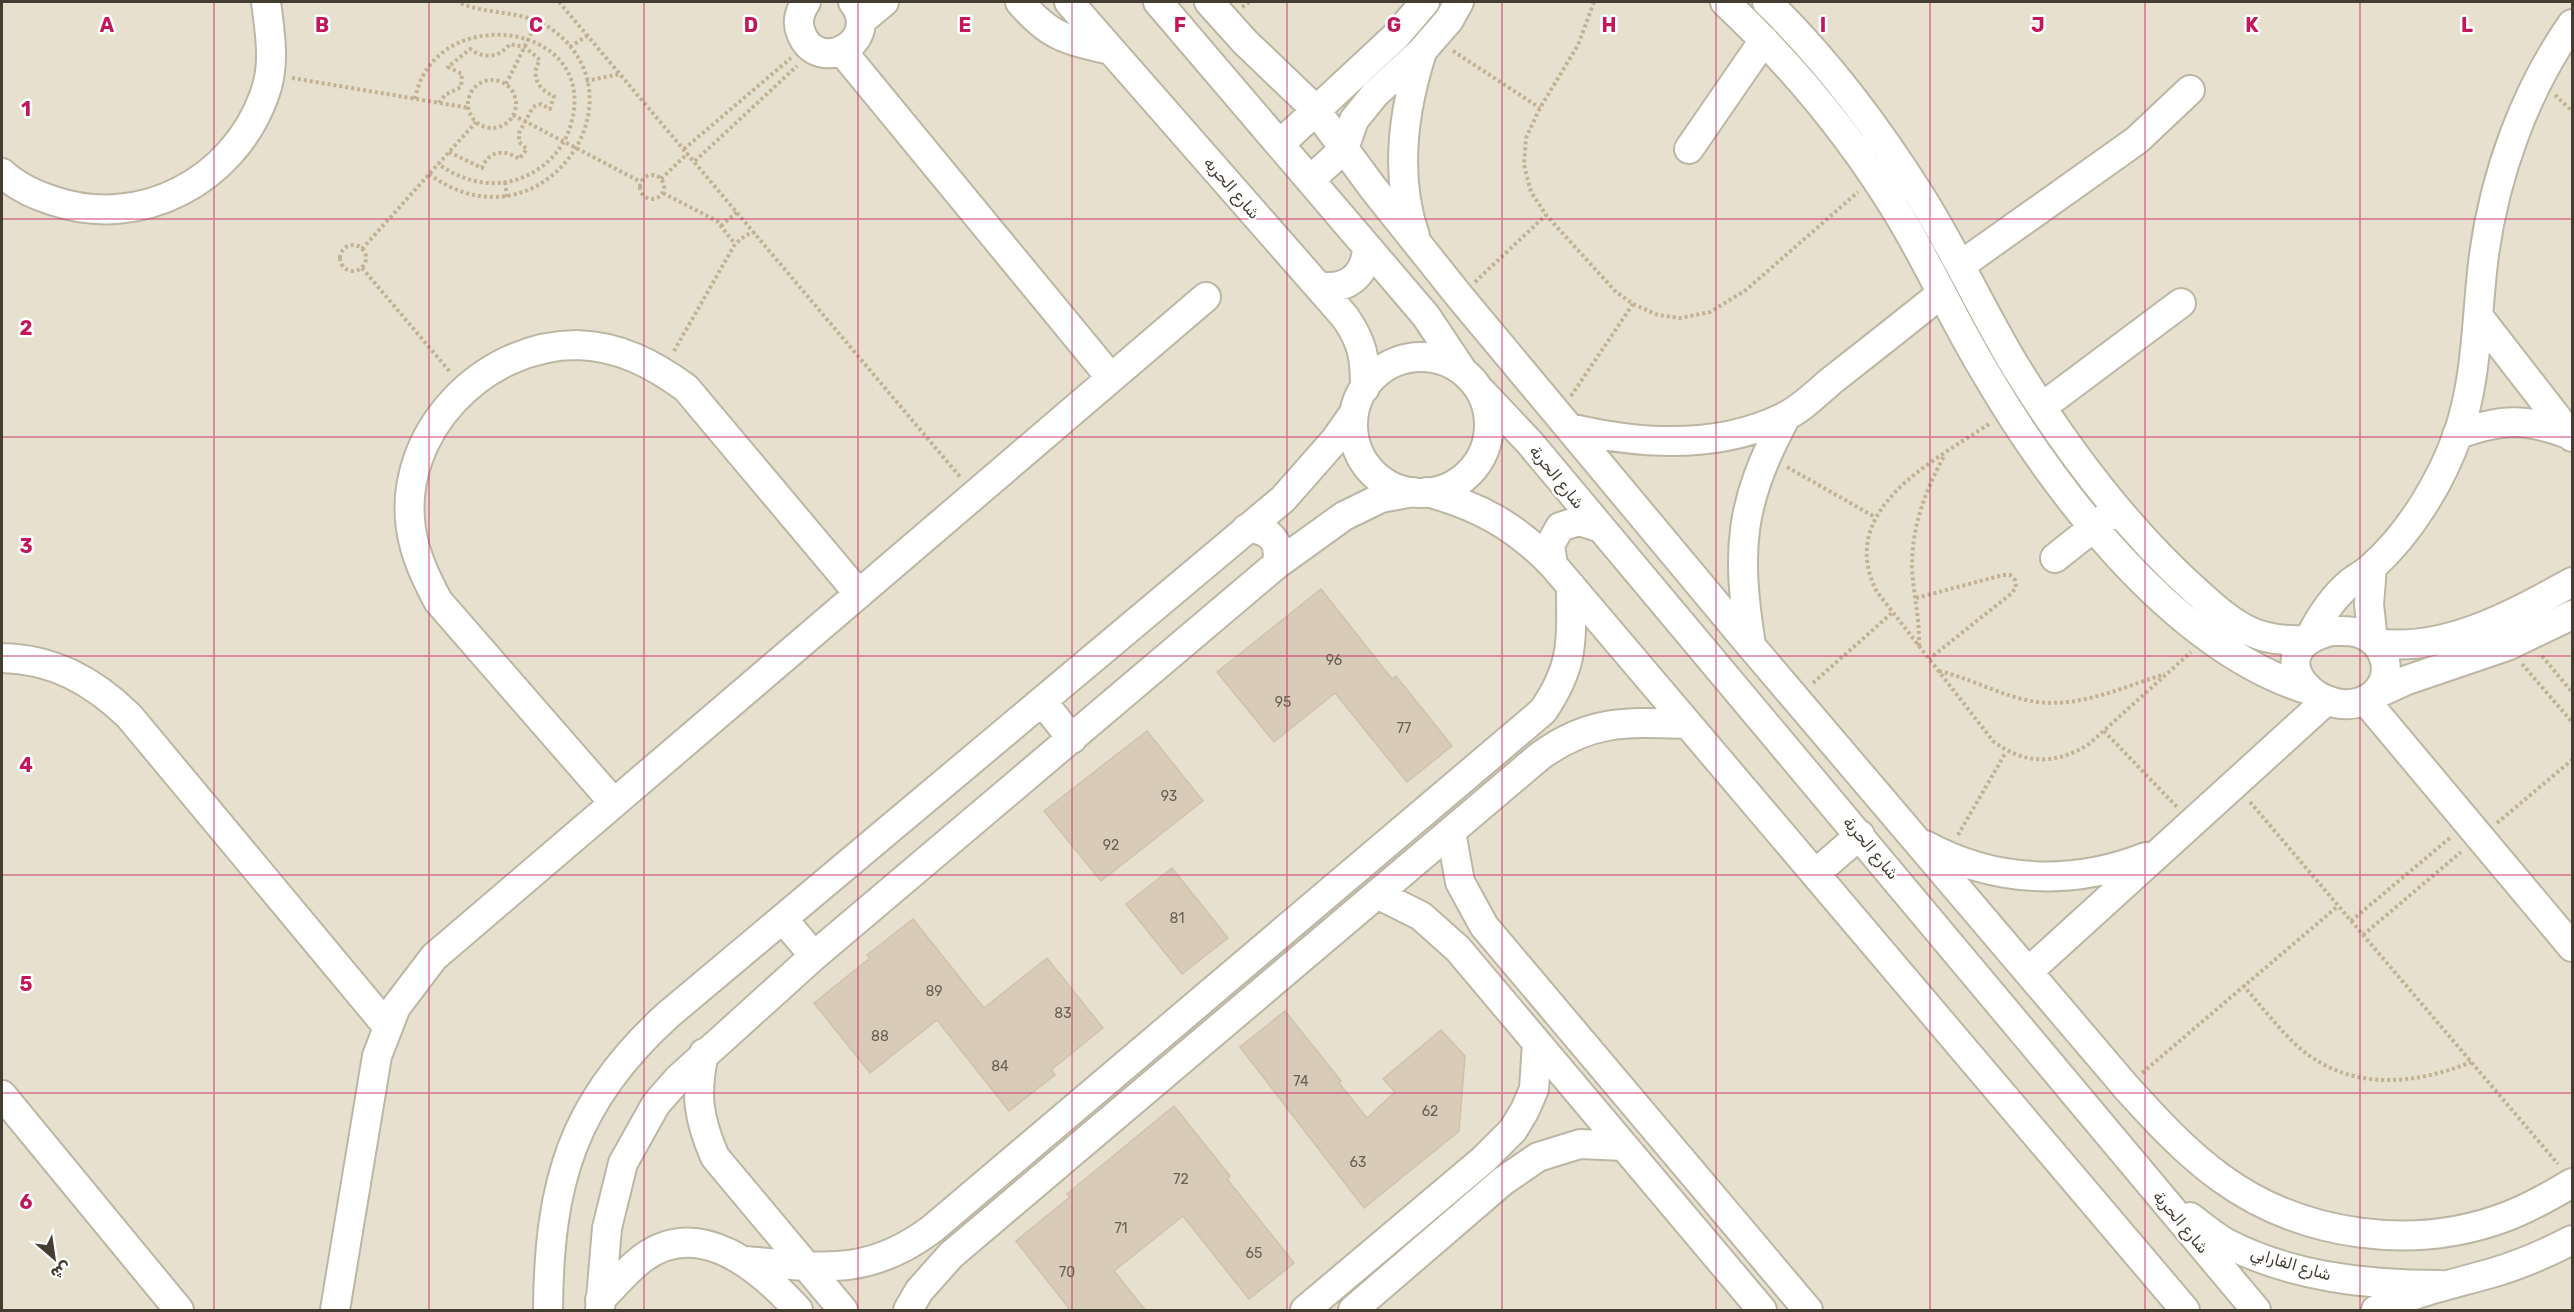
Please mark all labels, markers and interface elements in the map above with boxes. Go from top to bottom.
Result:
text: A [100,13,115,37]
text: B [315,13,329,37]
text: C [529,13,543,37]
text: D [744,13,758,37]
text: E [959,13,971,37]
text: F [1174,13,1186,37]
text: G [1387,13,1401,37]
text: H [1602,13,1616,37]
text: I [1820,13,1826,37]
text: J [2031,13,2045,37]
text: K [2245,13,2259,37]
text: L [2461,13,2473,37]
text: 1 [21,97,31,121]
street label: شارع الحريه [1198,153,1264,224]
text: 2 [20,316,33,340]
street label: شارع الحرية [1524,441,1588,514]
text: 3 [19,534,33,558]
house number: 96 [1326,652,1342,669]
house number: 95 [1275,694,1291,711]
house number: 77 [1397,720,1411,737]
text: 4 [19,753,33,777]
house number: 93 [1161,788,1177,805]
street label: شارع الحرية [1838,813,1903,885]
house number: 92 [1103,837,1119,854]
house number: 81 [1170,910,1184,927]
text: 5 [20,972,33,996]
house number: 89 [925,983,943,1000]
house number: 83 [1054,1005,1072,1022]
house number: 88 [871,1028,889,1045]
house number: 84 [991,1058,1009,1075]
house number: 74 [1293,1073,1309,1090]
house number: 62 [1422,1103,1438,1120]
house number: 63 [1350,1154,1366,1171]
house number: 72 [1173,1171,1189,1188]
street label: شارع الحرية [2148,1187,2213,1259]
text: 6 [19,1190,33,1214]
house number: 71 [1114,1220,1128,1237]
north arrow [24,1228,84,1288]
street label: شارع الفارابي [2248,1243,2334,1287]
house number: 65 [1246,1245,1262,1262]
text: ش [48,1257,75,1284]
house number: 70 [1059,1264,1075,1281]

